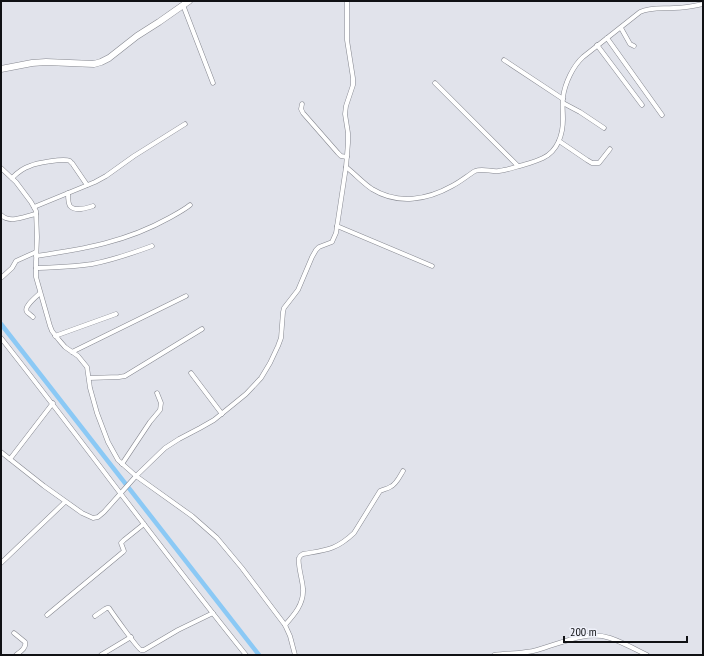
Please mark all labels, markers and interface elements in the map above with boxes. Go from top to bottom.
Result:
scale bar [564,618,687,644]
text: 200 m [570,624,597,639]

